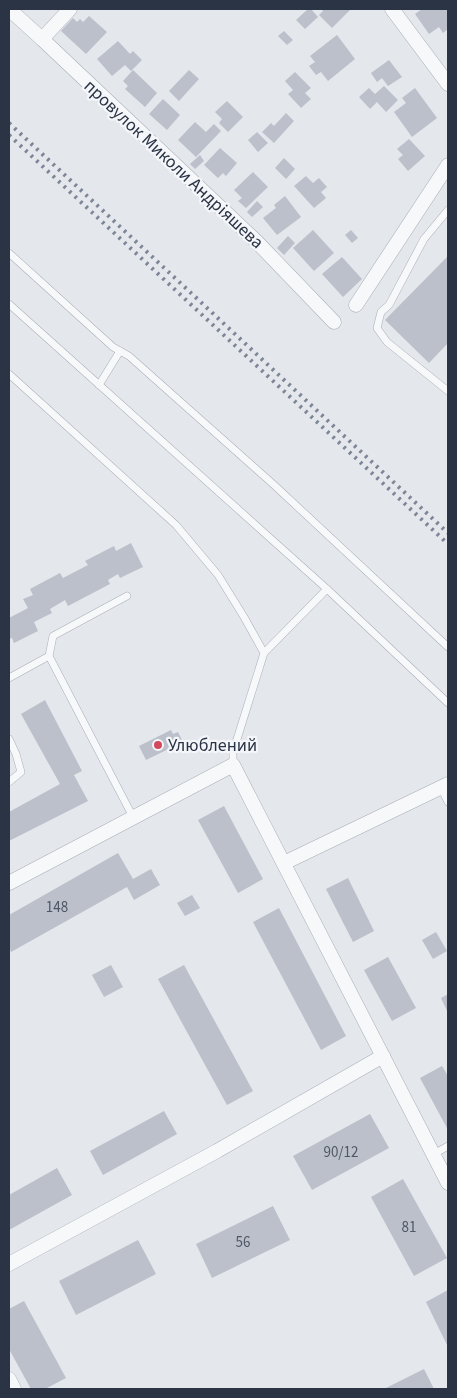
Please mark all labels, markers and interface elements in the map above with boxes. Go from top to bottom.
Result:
street label: провулок Миколи Андріяшева [78,74,269,255]
place label: Улюблений [168,733,257,758]
marker: Улюблений [152,739,164,751]
house number: 148 [46,897,68,918]
house number: 90/12 [323,1142,359,1163]
house number: 81 [402,1217,416,1238]
house number: 56 [236,1232,250,1253]

